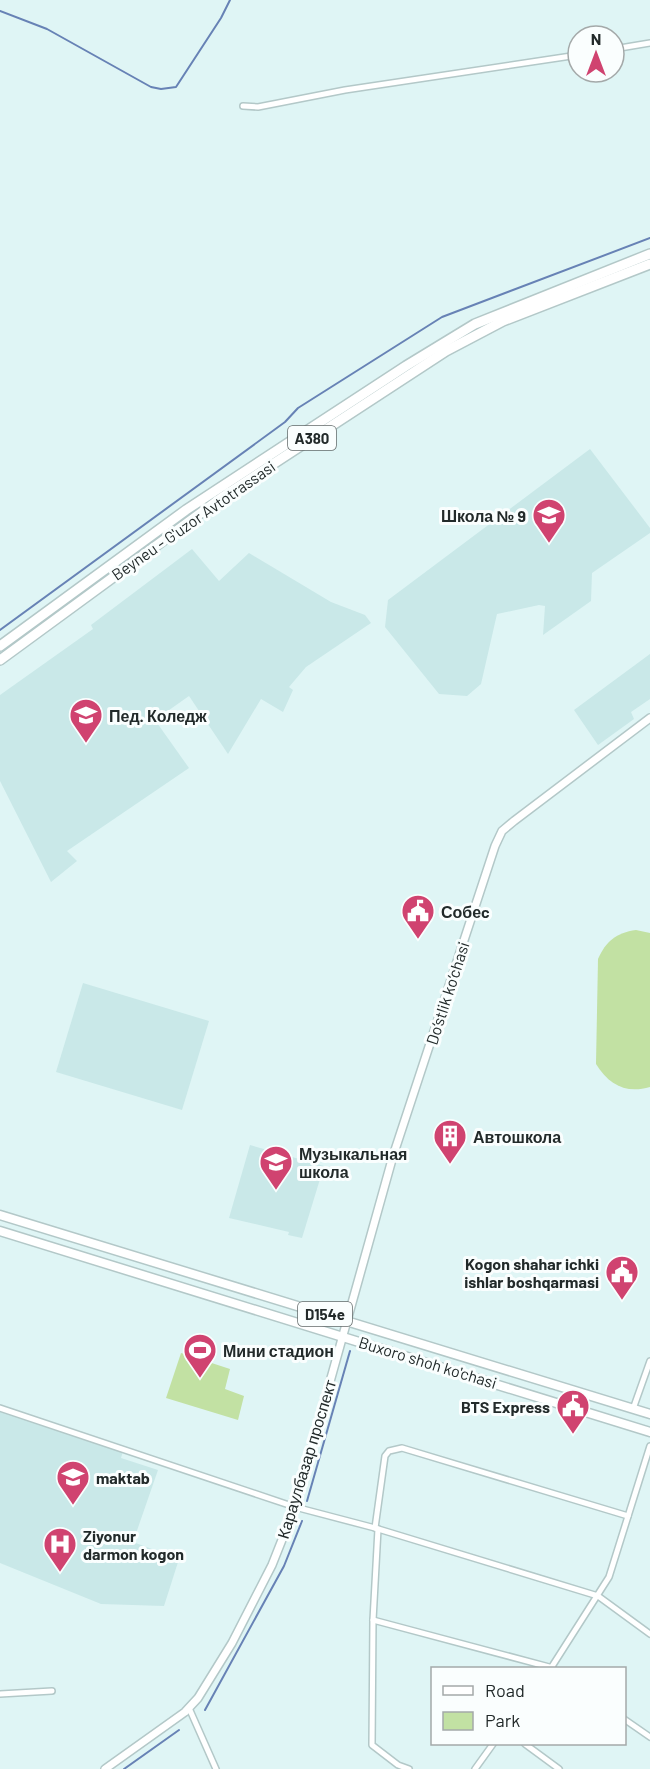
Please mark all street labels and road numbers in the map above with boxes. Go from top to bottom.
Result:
road number: A380 [288,426,336,450]
street label: Beyneu - G'uzor Avtotrassasi [108,456,278,584]
street label: Do‘stlik ko‘chasi [421,939,473,1047]
road number: D154e [298,1302,352,1326]
street label: Buxoro shoh ko'chasi [357,1332,499,1392]
street label: Караулбазар проспект [273,1377,339,1541]

